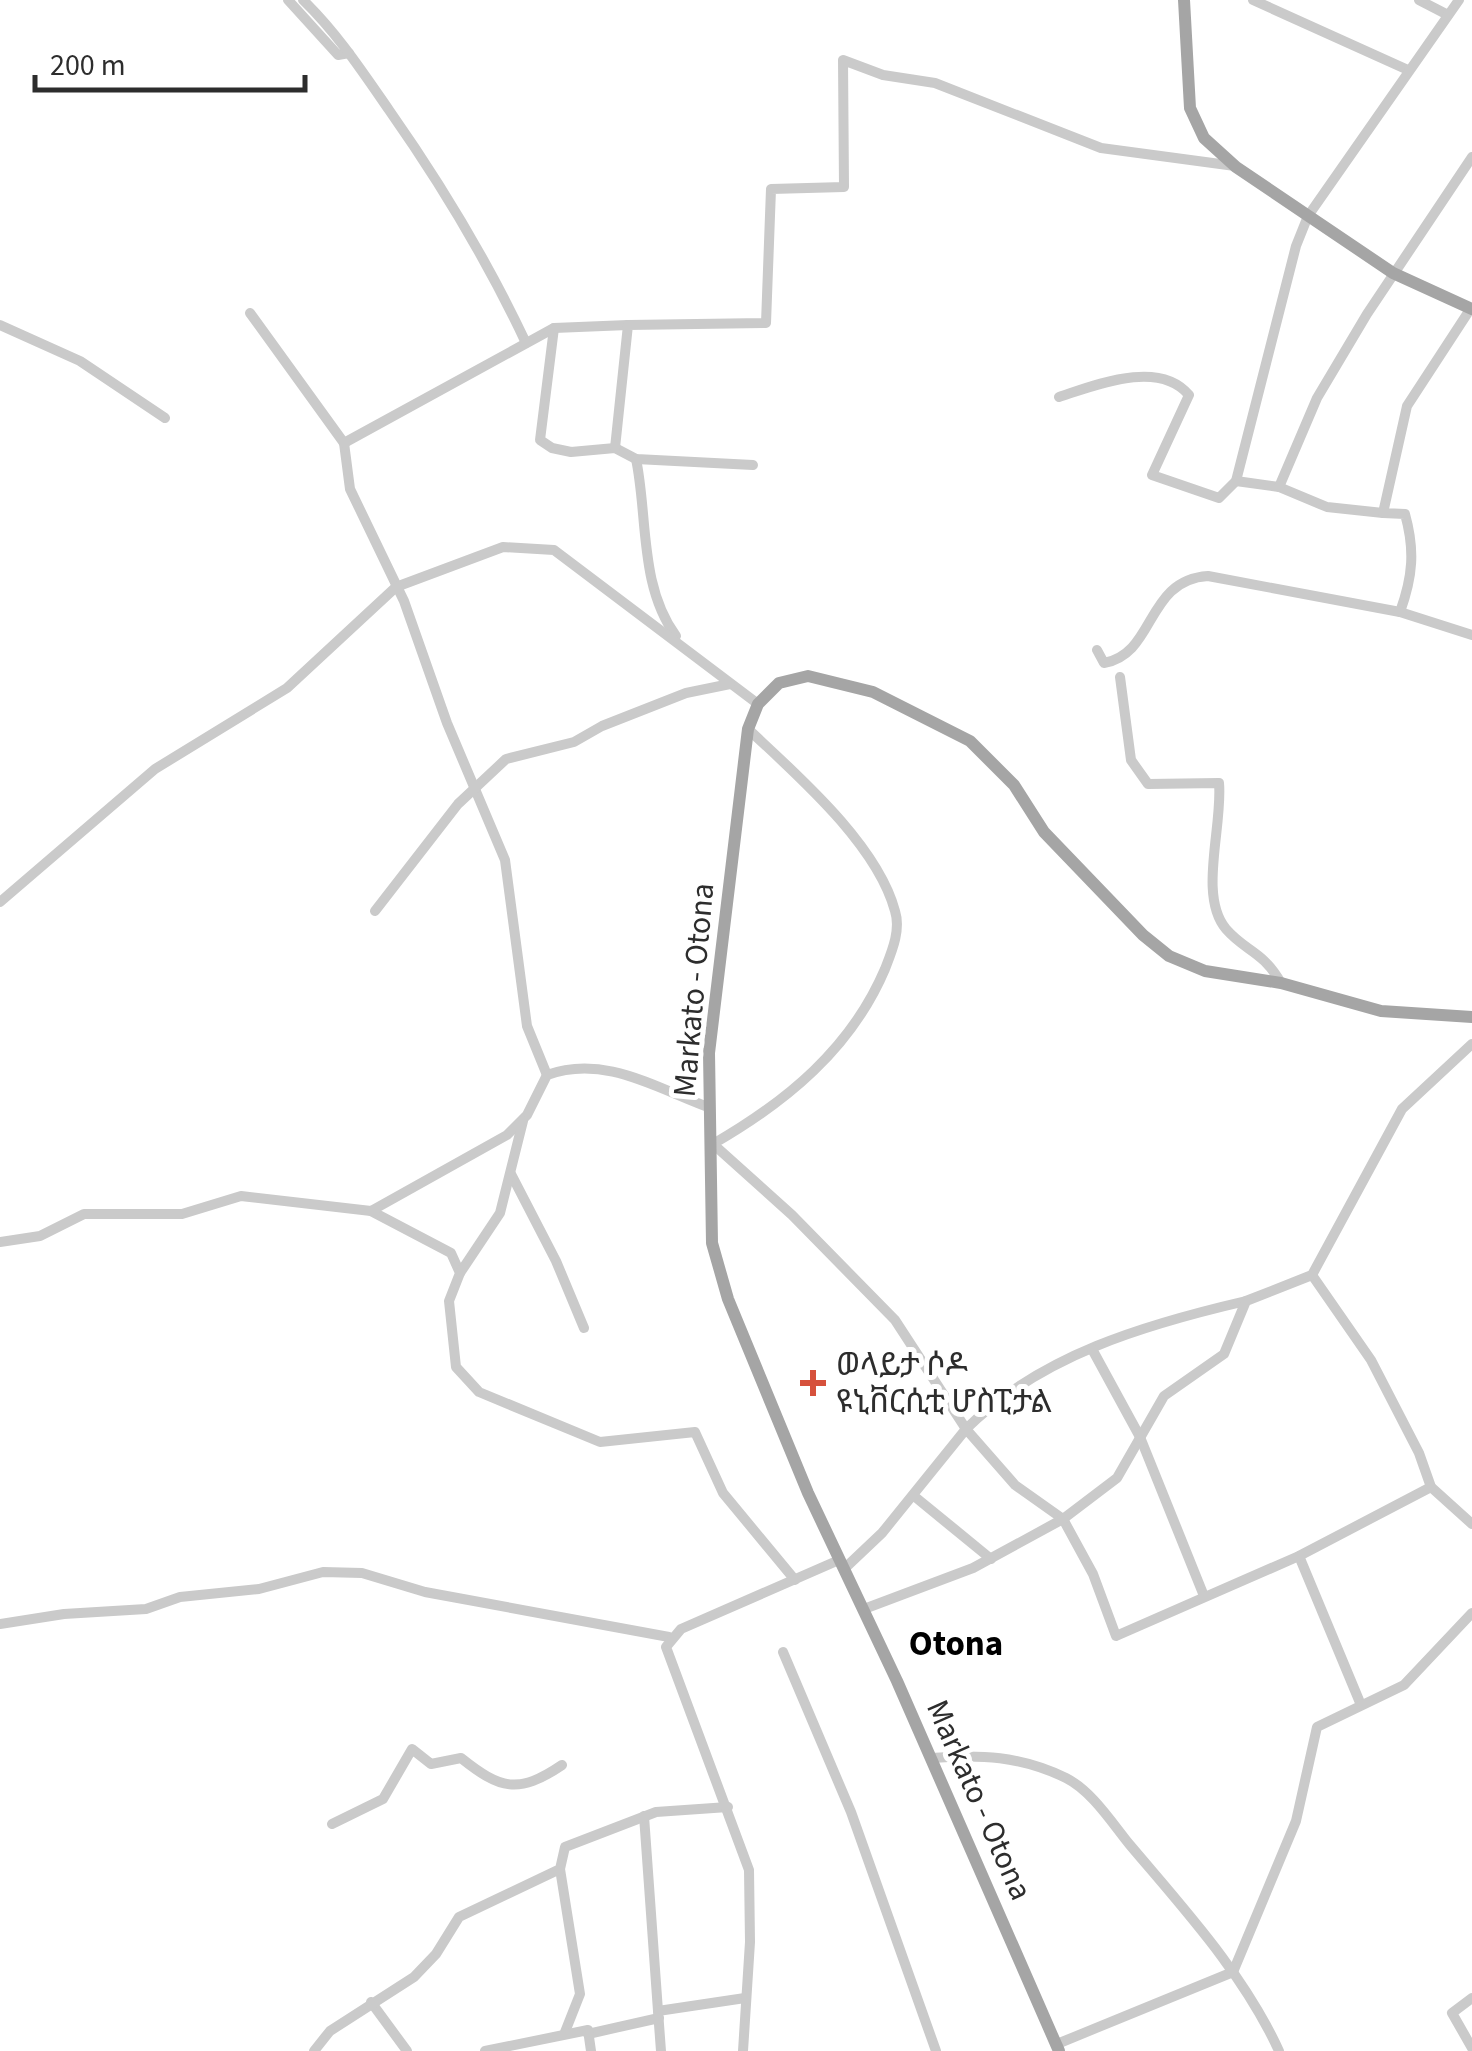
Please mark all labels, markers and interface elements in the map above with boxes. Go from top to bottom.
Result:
scale bar [35,30,305,92]
text: 200 m [50,44,126,87]
street label: Markato - Otona [662,881,726,1099]
place label: ወላይታ ሶዶ ዩኒቨርሲቲ ሆስፒታል [836,1342,1052,1425]
marker: ወላይታ ሶዶ ዩኒቨርሲቲ ሆስፒታል [800,1370,826,1396]
district label: Otona [909,1619,1003,1669]
street label: Markato - Otona [914,1693,1044,1907]

